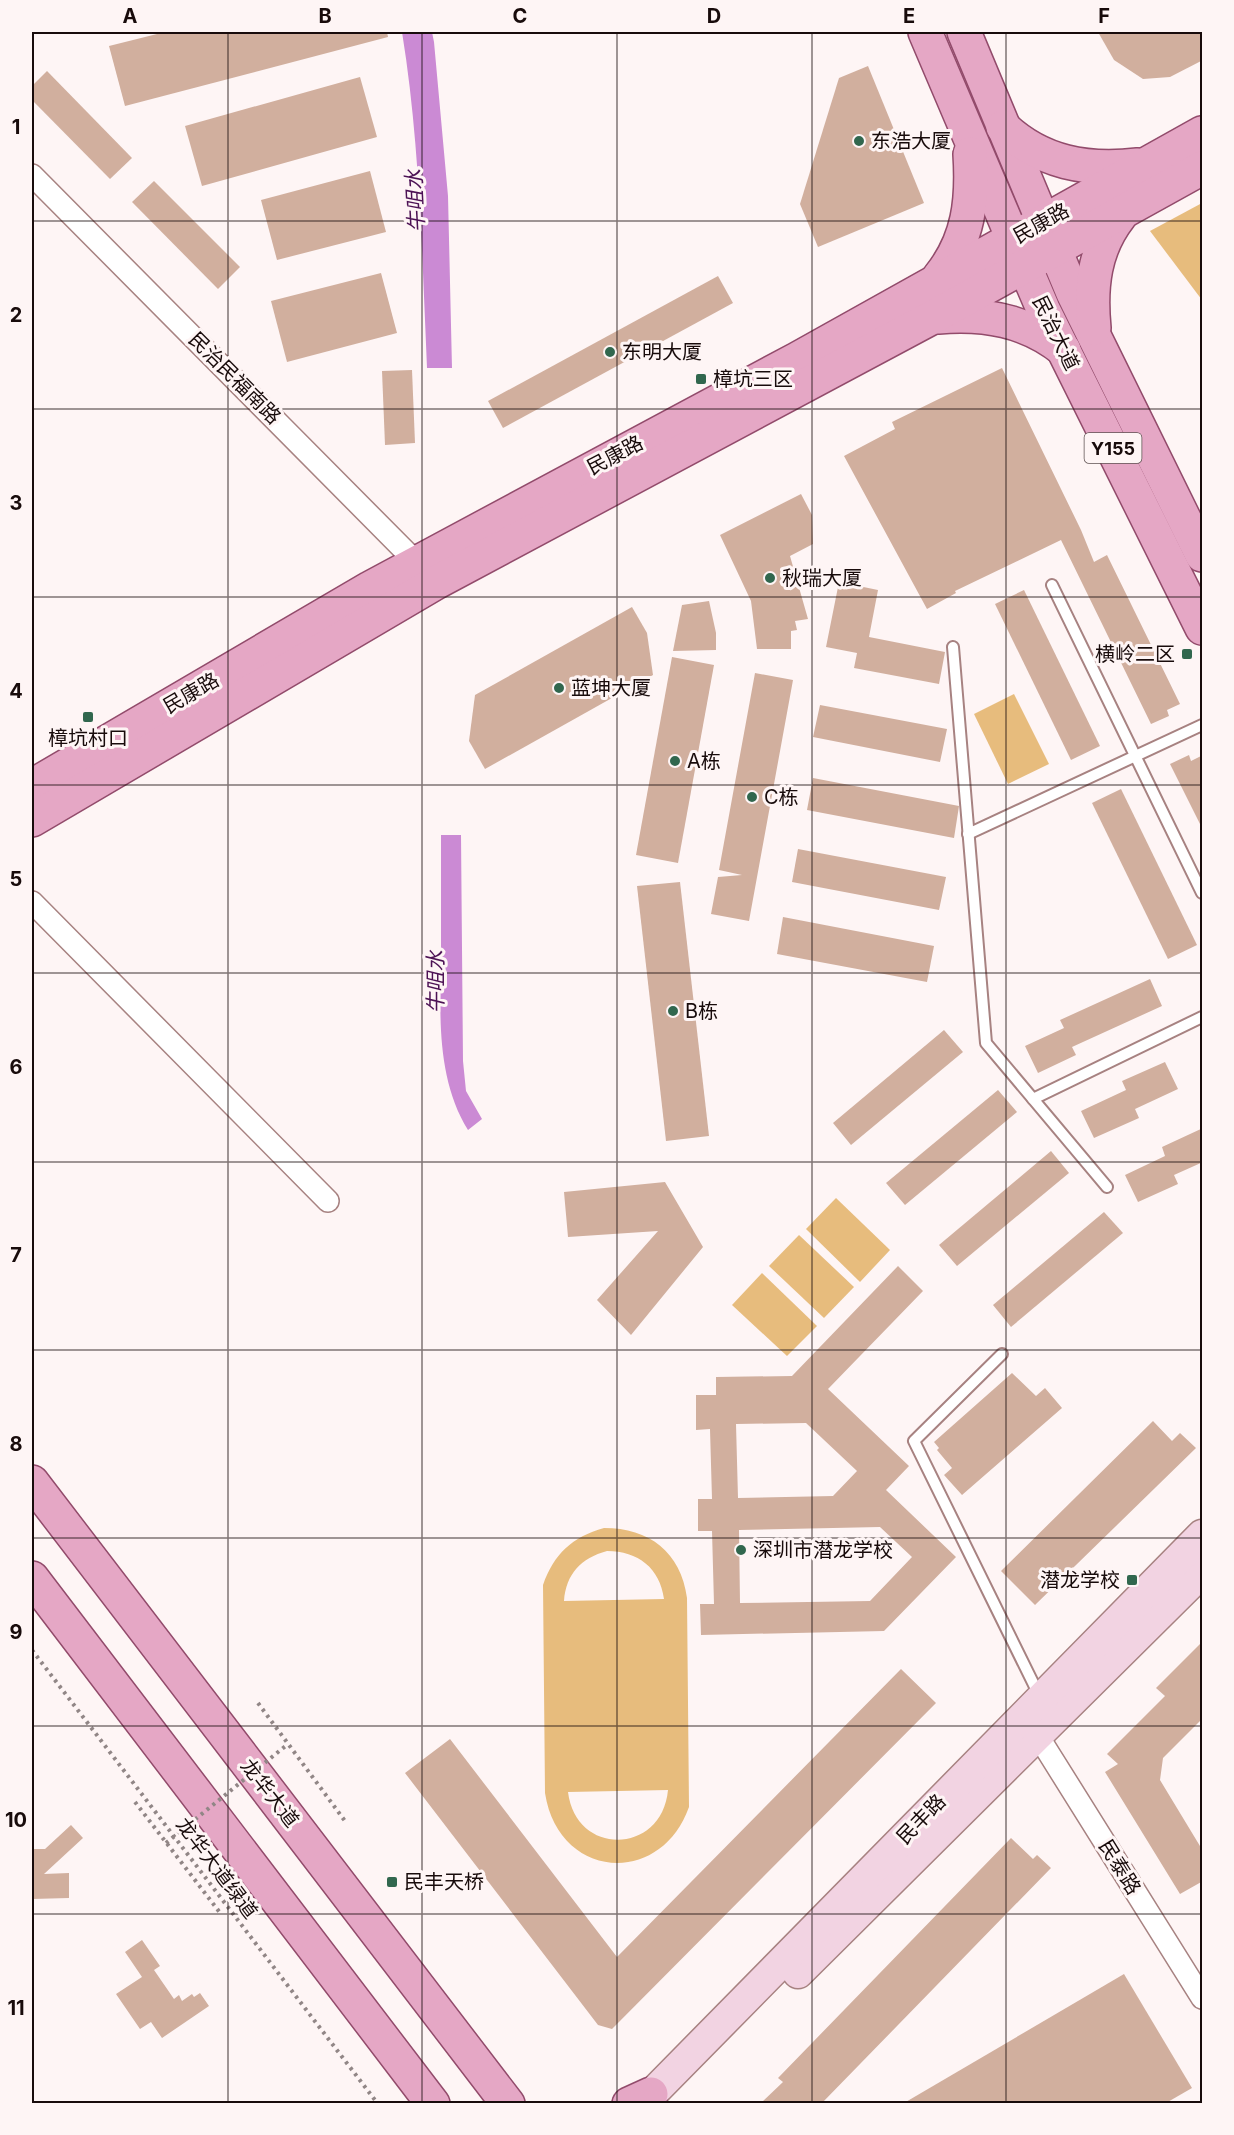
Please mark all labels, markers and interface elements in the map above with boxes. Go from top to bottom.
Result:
text: A [123,4,138,28]
text: B [318,4,332,28]
text: C [513,4,527,28]
text: D [707,4,721,28]
text: E [903,4,915,28]
text: F [1098,4,1110,28]
text: 1 [12,115,20,139]
place label: 东浩大厦 [871,129,951,153]
marker: 东浩大厦 [852,134,866,148]
water label: 牛咀水 [401,168,429,233]
street label: 民康路 [1009,198,1073,248]
street label: 民治大道 [1028,292,1084,374]
text: 2 [10,303,22,327]
street label: 民治民福南路 [184,327,286,429]
place label: 东明大厦 [622,340,702,364]
marker: 东明大厦 [603,345,617,359]
place label: 樟坑三区 [713,367,793,391]
marker: 樟坑三区 [694,372,708,386]
street label: 民康路 [583,430,647,480]
road number: Y155 [1084,433,1142,463]
text: 3 [10,491,22,515]
place label: 秋瑞大厦 [782,566,862,590]
marker: 秋瑞大厦 [763,571,777,585]
place label: 横岭二区 [1095,642,1175,666]
marker: 横岭二区 [1180,647,1194,661]
street label: 民康路 [159,668,223,718]
place label: 蓝坤大厦 [571,676,651,700]
text: 4 [9,679,23,703]
marker: 蓝坤大厦 [552,681,566,695]
marker: 樟坑村口 [81,710,95,724]
place label: 樟坑村口 [48,726,128,750]
place label: A栋 [687,749,721,773]
marker: A栋 [668,754,682,768]
place label: C栋 [764,785,799,809]
marker: C栋 [745,790,759,804]
text: 5 [10,867,22,891]
water label: 牛咀水 [423,950,448,1014]
place label: B栋 [685,999,718,1023]
marker: B栋 [666,1004,680,1018]
text: 6 [10,1055,23,1079]
text: 7 [10,1243,22,1267]
text: 8 [9,1432,23,1456]
place label: 深圳市潜龙学校 [753,1538,893,1562]
marker: 深圳市潜龙学校 [734,1543,748,1557]
place label: 潜龙学校 [1040,1568,1120,1592]
marker: 潜龙学校 [1125,1573,1139,1587]
text: 9 [10,1620,23,1644]
street label: 龙华大道 [236,1754,304,1832]
street label: 民丰路 [892,1789,950,1849]
text: 10 [5,1808,27,1832]
street label: 龙华大道绿道 [171,1813,263,1923]
street label: 民泰路 [1094,1835,1146,1899]
place label: 民丰天桥 [404,1870,484,1894]
marker: 民丰天桥 [385,1875,399,1889]
text: 11 [7,1996,25,2020]

